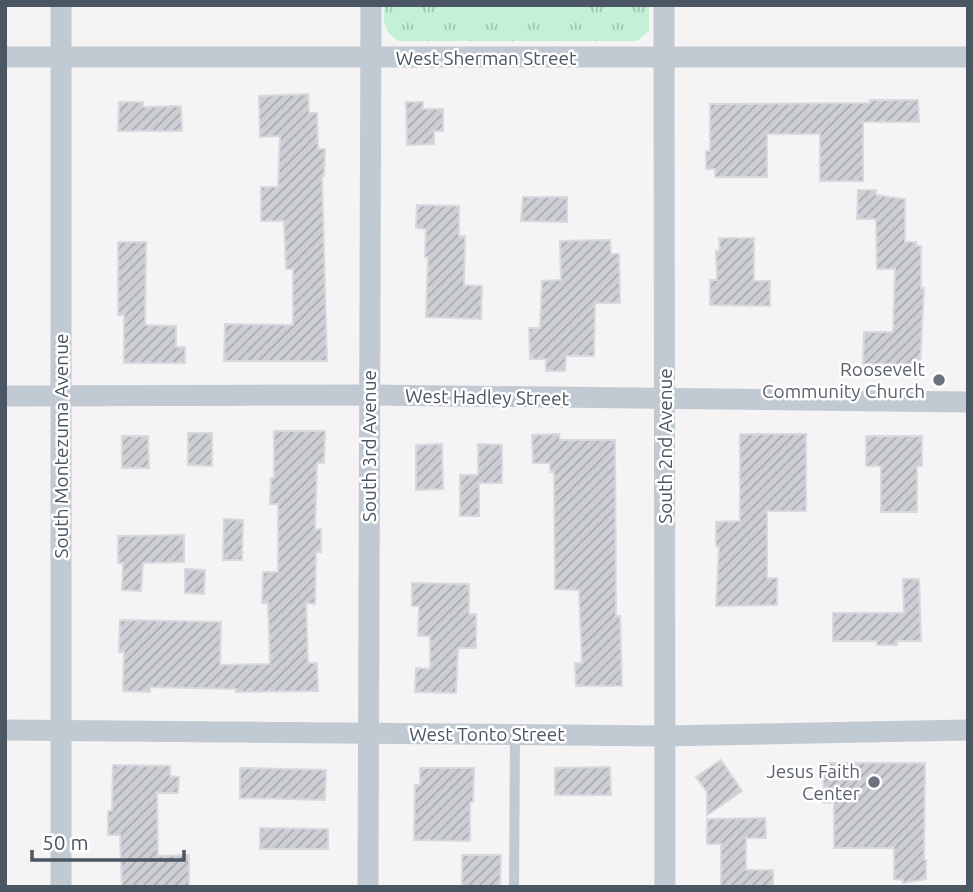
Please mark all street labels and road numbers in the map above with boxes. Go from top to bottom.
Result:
street label: West Sherman Street [396,47,577,69]
street label: South Montezuma Avenue [50,333,72,559]
street label: South 2nd Avenue [654,368,676,524]
street label: South 3rd Avenue [358,370,380,522]
street label: West Hadley Street [405,385,570,409]
street label: West Tonto Street [409,723,565,745]

